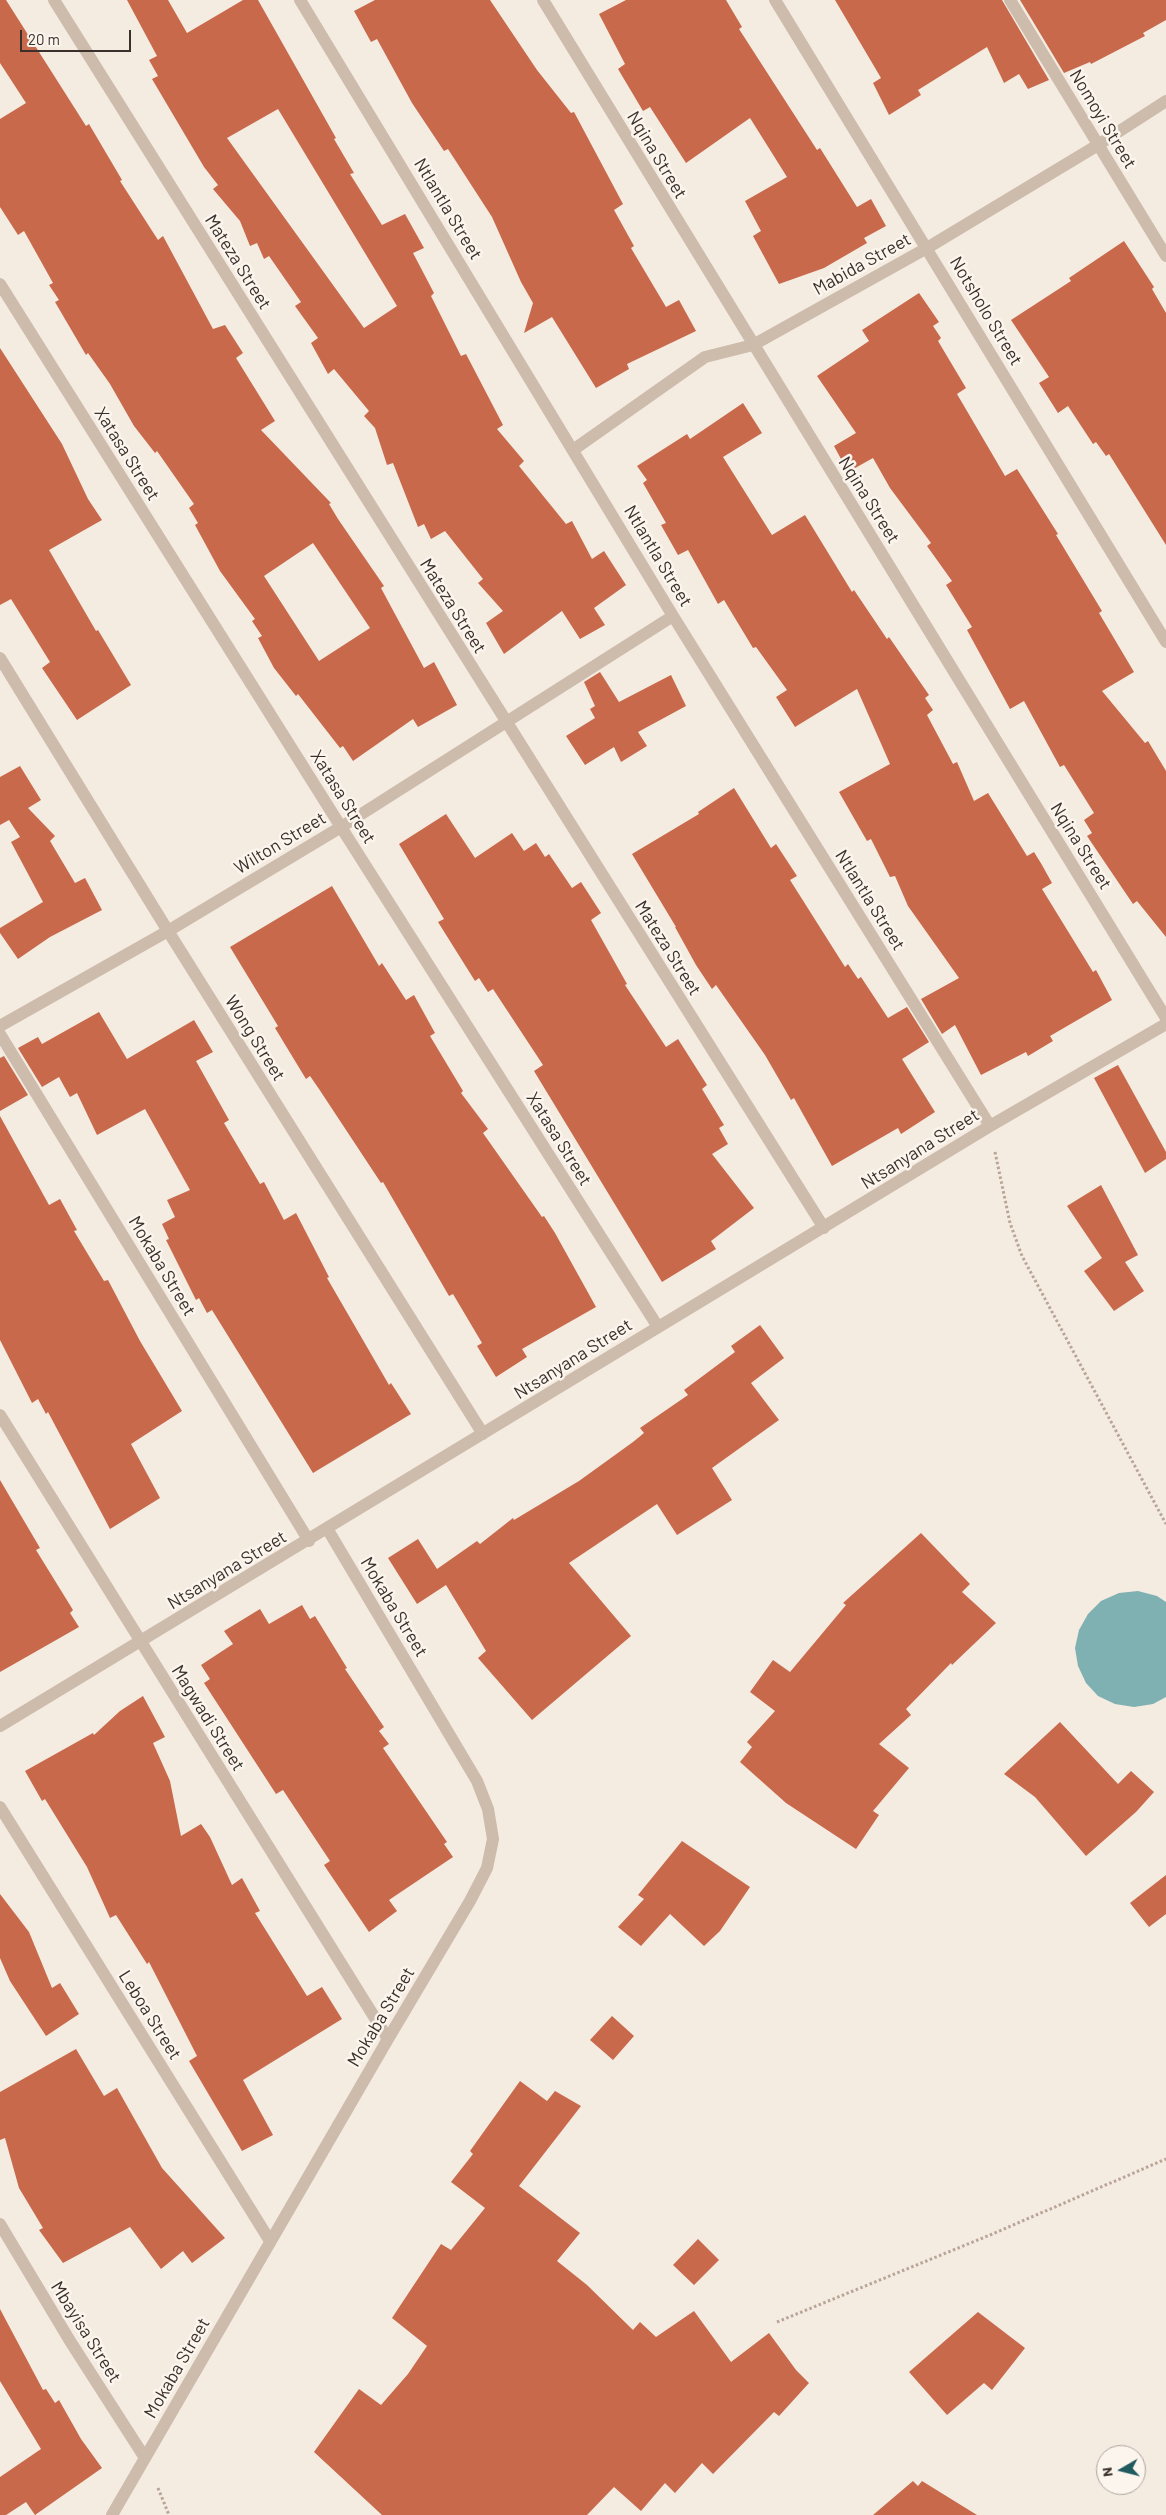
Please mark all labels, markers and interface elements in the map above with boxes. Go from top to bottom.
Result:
scale bar [22,20,134,52]
text: 20 m [28,30,60,48]
street label: Nomoyi Street [1065,66,1141,172]
street label: Nqina Street [622,107,692,203]
street label: Ntlantla Street [409,154,487,264]
street label: Mateza Street [200,211,276,313]
street label: Mabida Street [809,228,915,300]
street label: Notsholo Street [945,253,1027,369]
street label: Xatasa Street [90,403,164,505]
street label: Nqina Street [834,453,904,547]
street label: Ntlantla Street [619,501,697,611]
street label: Mateza Street [415,555,491,657]
street label: Xatasa Street [306,746,380,848]
street label: Nqina Street [1046,799,1116,893]
street label: Wilton Street [230,807,330,879]
street label: Ntlantla Street [831,846,909,954]
street label: Mateza Street [630,897,706,999]
street label: Wong Street [220,991,290,1085]
street label: Xatasa Street [522,1088,596,1190]
street label: Ntsanyana Street [857,1104,983,1194]
street label: Mokaba Street [124,1212,200,1320]
street label: Ntsanyana Street [510,1314,636,1404]
street label: Ntsanyana Street [164,1526,290,1614]
street label: Mokaba Street [356,1553,432,1661]
street label: Magwadi Street [167,1661,249,1775]
street label: Mokaba Street [343,1963,419,2071]
street label: Leboa Street [114,1966,186,2064]
street label: Mbayisa Street [46,2277,126,2387]
street label: Mokaba Street [140,2314,214,2422]
north arrow [1096,2445,1146,2495]
text: N [1098,2466,1116,2478]

